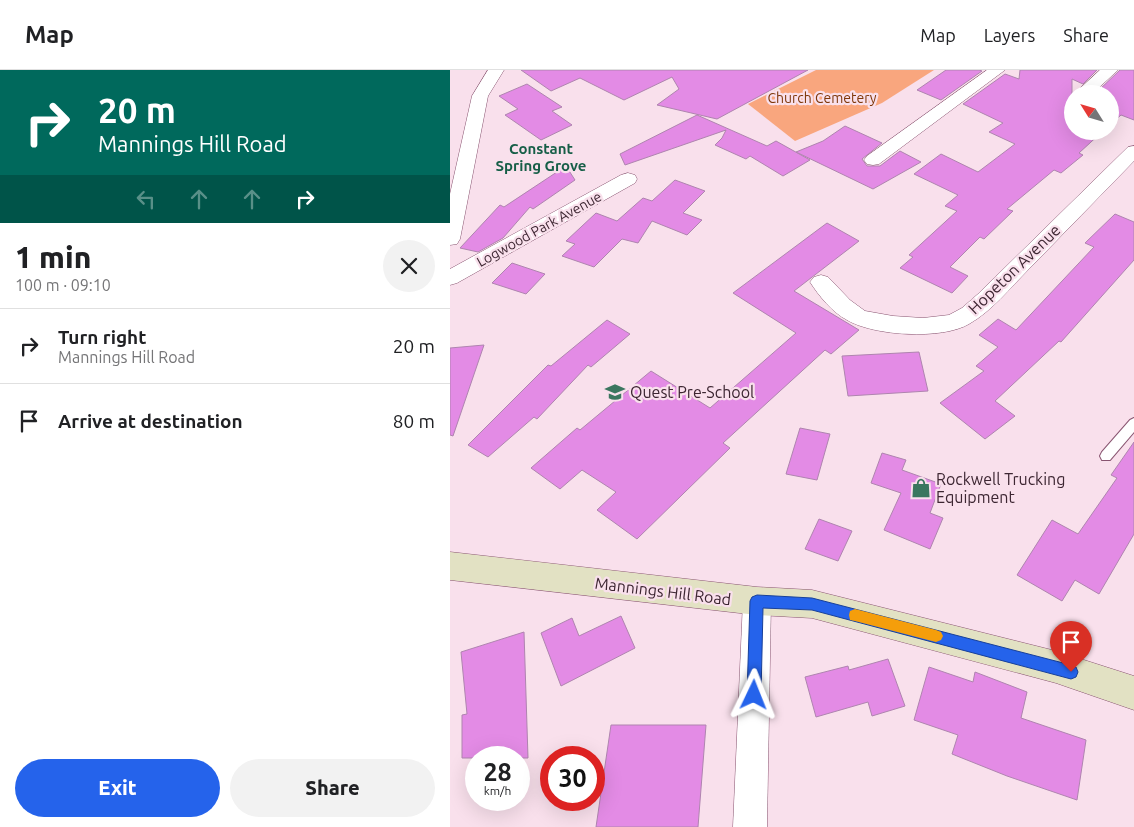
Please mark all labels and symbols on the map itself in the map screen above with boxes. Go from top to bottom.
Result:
north arrow [1064,85,1119,140]
park label: Church Cemetery [767,90,877,106]
district label: Constant Spring Grove [496,140,586,174]
street label: Logwood Park Avenue [474,188,604,270]
street label: Hopeton Avenue [964,220,1064,318]
school or university icon: Quest Pre-School [604,381,626,403]
place label: Quest Pre-School [630,383,754,401]
place label: Rockwell Trucking Equipment [936,470,1065,506]
shop icon: Rockwell Trucking Equipment [910,477,932,499]
street label: Mannings Hill Road [594,574,732,608]
pin [1050,621,1092,672]
position arrow [727,668,779,720]
speed limit sign: 30 [540,746,605,811]

